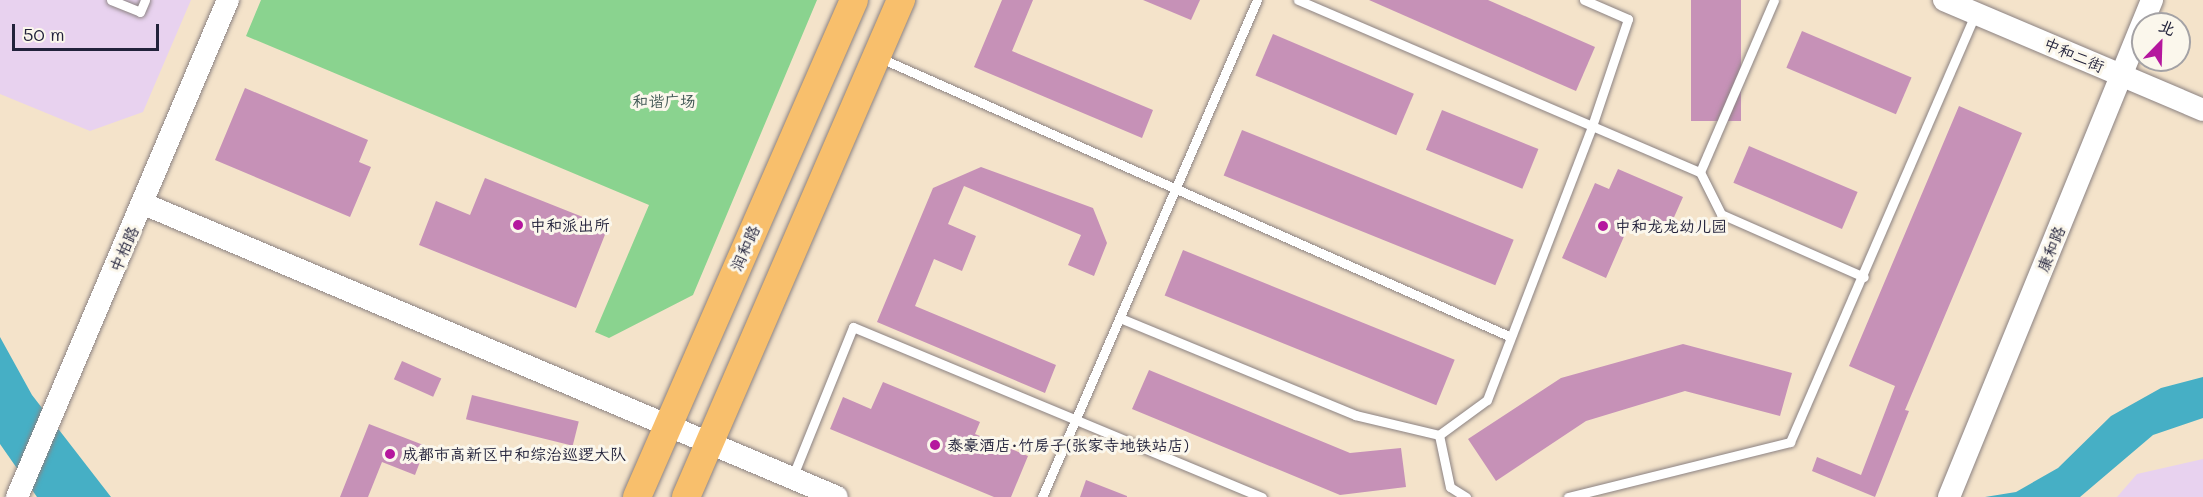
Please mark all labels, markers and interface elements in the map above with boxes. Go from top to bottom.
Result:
scale bar [15,12,162,50]
north arrow [2131,12,2191,72]
text: 北 [2156,14,2179,40]
text: 50 m [23,22,65,46]
street label: 中和二街 [2041,34,2107,76]
park label: 和谐广场 [632,91,696,111]
place label: 中和派出所 [530,215,610,235]
place label: 中和龙龙幼儿园 [1615,216,1727,236]
marker: 中和派出所 [511,218,525,232]
marker: 中和龙龙幼儿园 [1596,219,1610,233]
street label: 润和路 [726,222,764,274]
street label: 中柏路 [105,223,143,275]
street label: 康和路 [2033,223,2069,275]
place label: 泰豪酒店·竹房子(张家寺地铁站店) [947,435,1189,455]
marker: 泰豪酒店·竹房子(张家寺地铁站店) [928,438,942,452]
place label: 成都市高新区中和综治巡逻大队 [402,444,626,464]
marker: 成都市高新区中和综治巡逻大队 [383,447,397,461]

